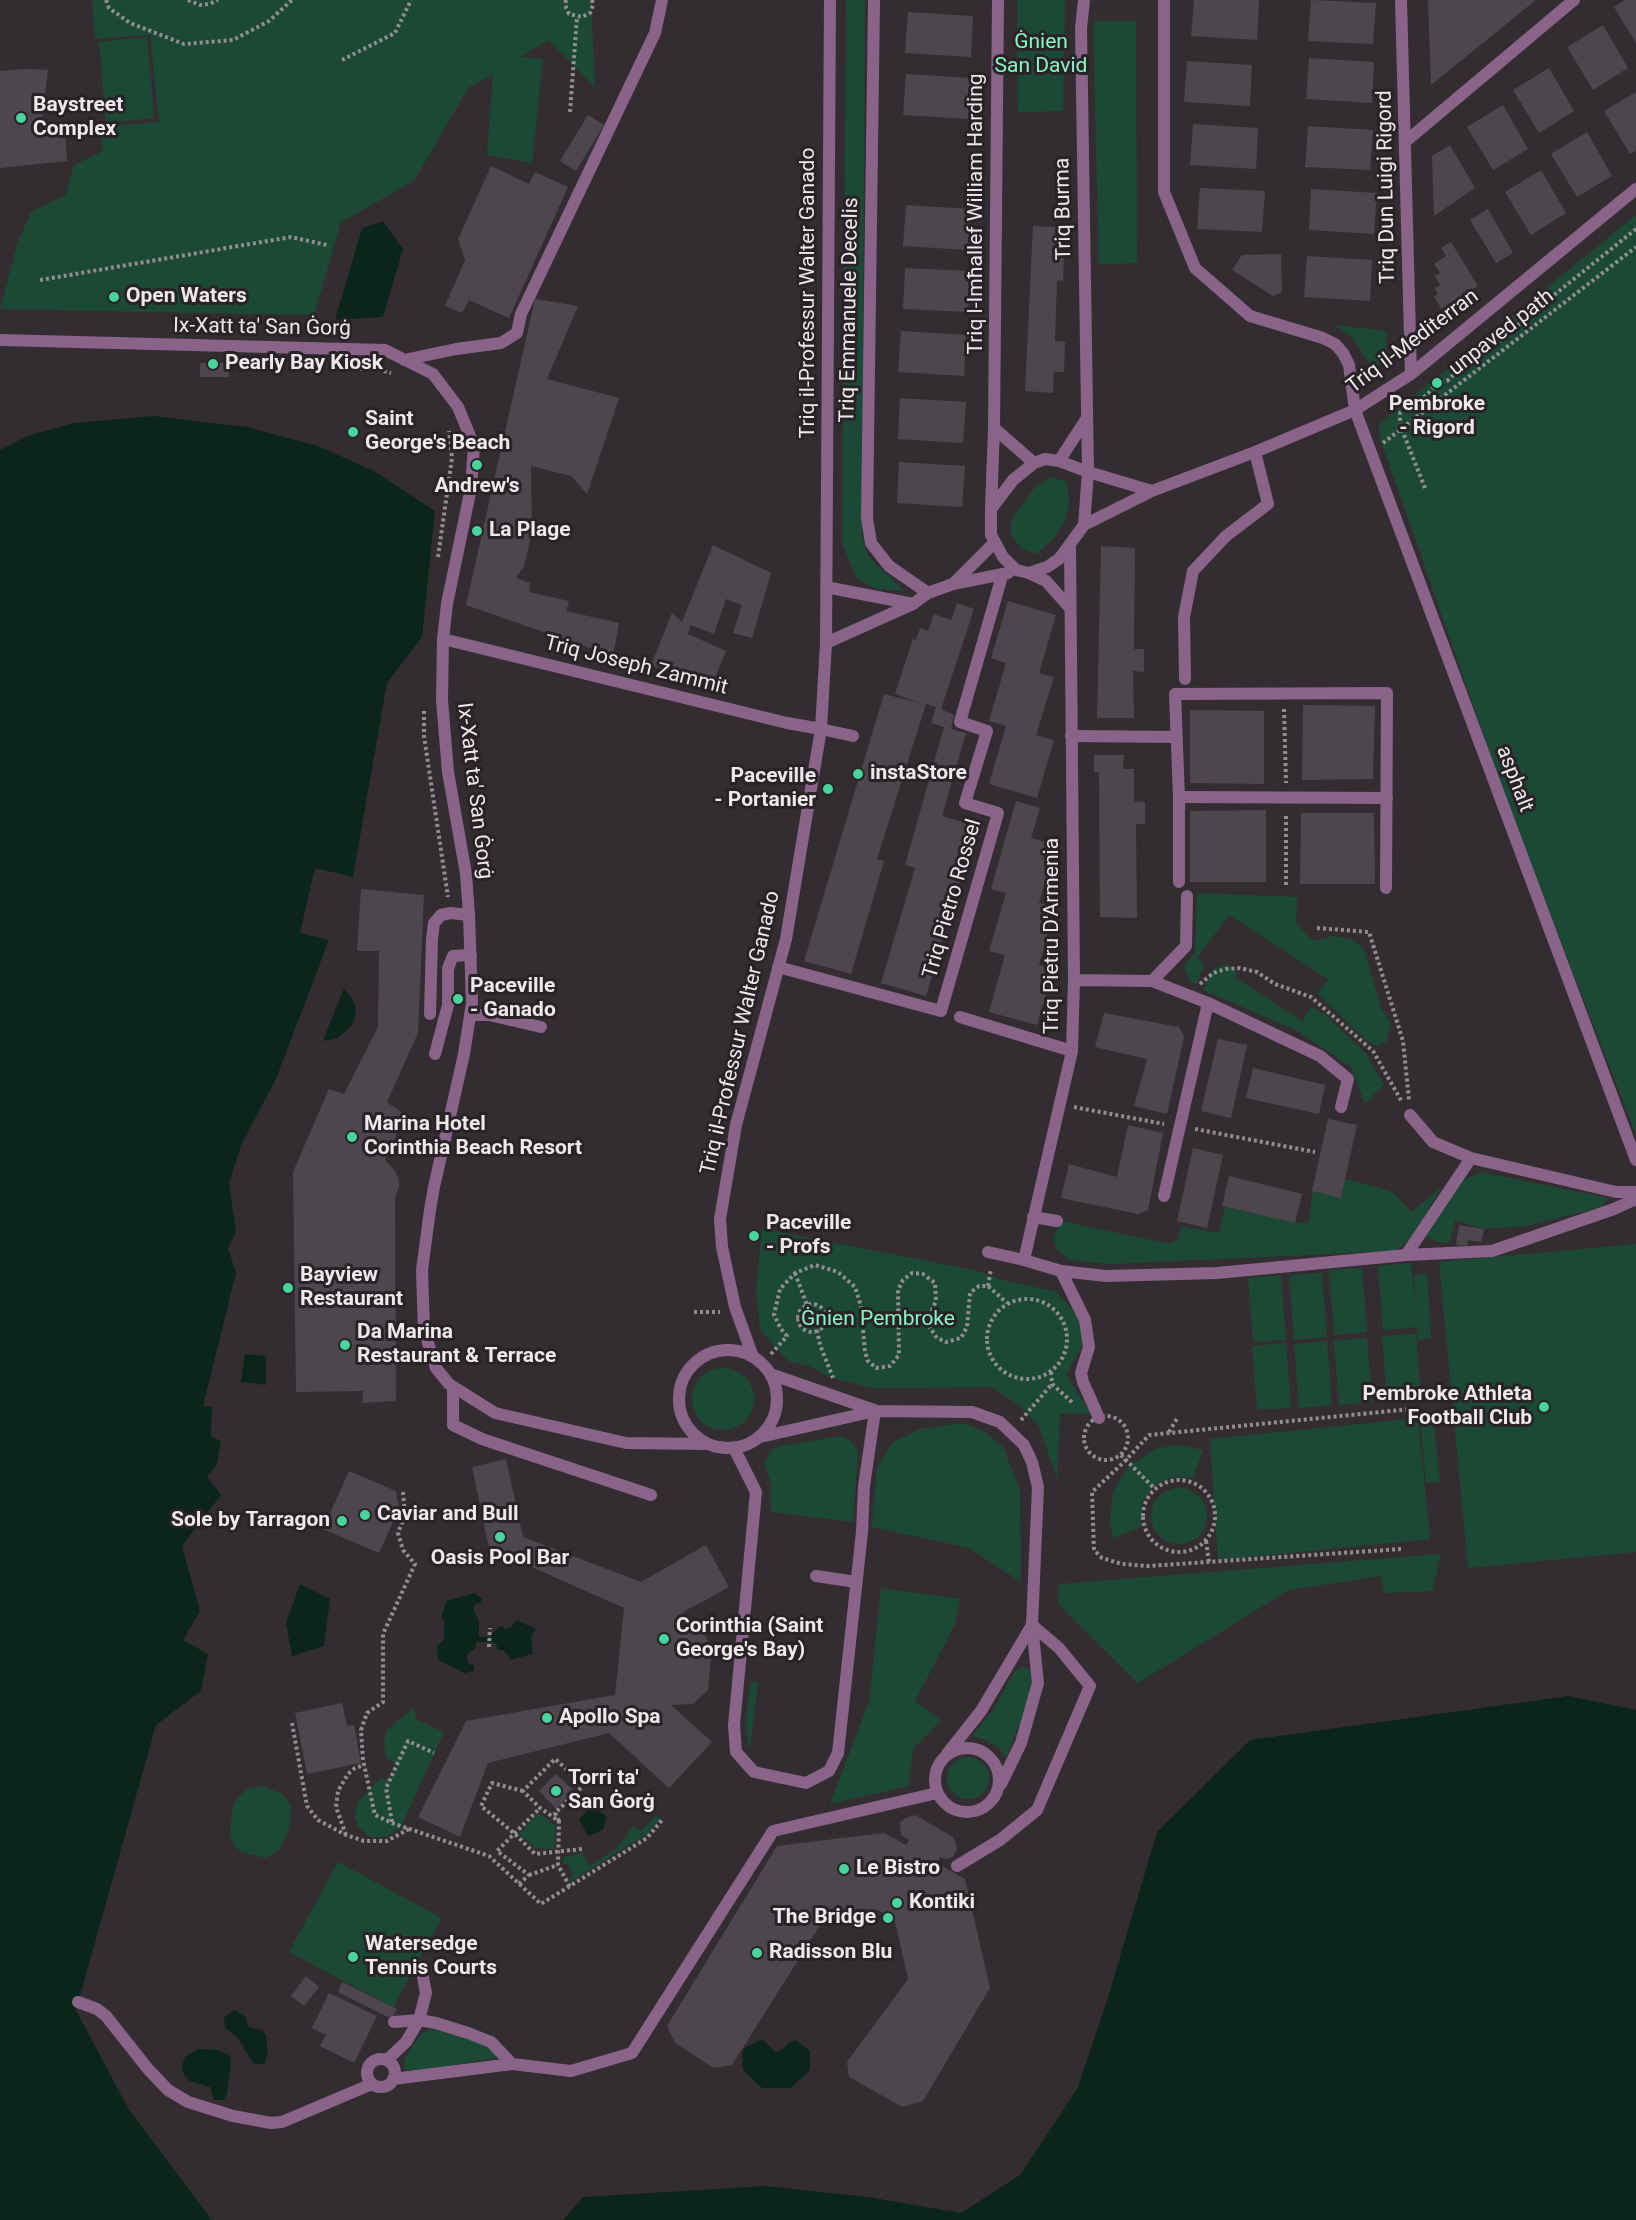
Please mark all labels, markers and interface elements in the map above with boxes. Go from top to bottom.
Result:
park label: Ġnien San David [995,30,1087,80]
street label: Triq l-Imħallef William Harding [964,73,990,355]
street label: Triq Dun Luigi Rigord [1373,90,1401,284]
place label: Baystreet Complex [33,93,123,143]
marker: Baystreet Complex [14,111,28,125]
street label: Triq il-Professur Walter Ganado [796,148,822,438]
street label: Triq Burma [1051,157,1077,261]
street label: Triq Emmanuele Decelis [835,197,865,423]
place label: Open Waters [126,284,247,310]
street label: Triq il-Mediterran [1342,284,1484,400]
street label: unpaved path [1445,284,1559,382]
marker: Open Waters [107,290,121,304]
street label: Ix-Xatt ta' San Ġorġ [173,314,351,342]
place label: Pearly Bay Kiosk [225,351,383,377]
marker: Pearly Bay Kiosk [206,357,220,371]
marker: Pembroke - Rigord [1430,376,1444,390]
place label: Pembroke - Rigord [1389,392,1485,442]
place label: Saint George's Beach [365,407,510,457]
marker: Saint George's Beach [346,425,360,439]
marker: Andrew's [470,458,484,472]
place label: Andrew's [435,474,519,500]
place label: La Plage [489,518,570,544]
marker: La Plage [470,524,484,538]
street label: Triq Joseph Zammit [542,631,730,701]
street label: Ix-Xatt ta' San Ġorġ [451,701,497,881]
street label: asphalt [1490,742,1538,816]
place label: instaStore [870,761,967,787]
place label: Paceville - Portanier [714,764,816,814]
marker: instaStore [851,767,865,781]
marker: Paceville - Portanier [821,782,835,796]
street label: Triq Pietro Rossel [918,817,988,981]
street label: Triq Pietru D'Armenia [1040,838,1066,1034]
street label: Triq il-Professur Walter Ganado [696,889,786,1177]
place label: Paceville - Ganado [470,974,556,1024]
marker: Paceville - Ganado [451,992,465,1006]
place label: Marina Hotel Corinthia Beach Resort [364,1112,582,1162]
marker: Marina Hotel Corinthia Beach Resort [345,1130,359,1144]
place label: Paceville - Profs [766,1211,851,1261]
marker: Paceville - Profs [747,1229,761,1243]
place label: Bayview Restaurant [300,1263,403,1313]
marker: Bayview Restaurant [281,1281,295,1295]
park label: Ġnien Pembroke [801,1307,955,1333]
place label: Da Marina Restaurant & Terrace [357,1320,556,1370]
marker: Da Marina Restaurant & Terrace [338,1338,352,1352]
place label: Pembroke Athleta Football Club [1362,1382,1532,1432]
marker: Pembroke Athleta Football Club [1537,1400,1551,1414]
place label: Caviar and Bull [377,1502,518,1528]
place label: Sole by Tarragon [171,1508,330,1534]
marker: Caviar and Bull [358,1508,372,1522]
marker: Sole by Tarragon [335,1514,349,1528]
marker: Oasis Pool Bar [493,1530,507,1544]
place label: Oasis Pool Bar [431,1546,569,1572]
place label: Corinthia (Saint George's Bay) [676,1614,823,1664]
marker: Corinthia (Saint George's Bay) [657,1632,671,1646]
place label: Apollo Spa [559,1705,661,1731]
marker: Apollo Spa [540,1711,554,1725]
place label: Torri ta' San Ġorġ [568,1766,655,1816]
marker: Torri ta' San Ġorġ [549,1784,563,1798]
place label: Le Bistro [856,1856,940,1882]
marker: Le Bistro [837,1862,851,1876]
place label: Kontiki [909,1890,975,1916]
marker: Kontiki [890,1896,904,1910]
place label: The Bridge [773,1905,876,1931]
marker: The Bridge [881,1911,895,1925]
place label: Watersedge Tennis Courts [365,1932,497,1982]
place label: Radisson Blu [769,1940,892,1966]
marker: Radisson Blu [750,1946,764,1960]
marker: Watersedge Tennis Courts [346,1950,360,1964]

